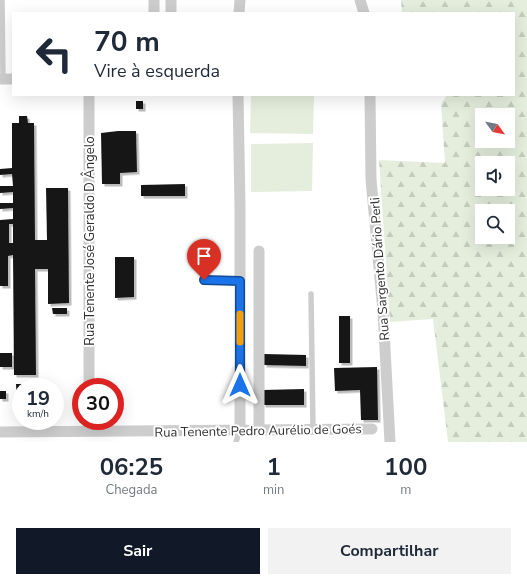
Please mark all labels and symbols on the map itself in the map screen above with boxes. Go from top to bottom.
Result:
north arrow [475,108,515,148]
street label: Rua Tenente José Geraldo D Ângelo [80,136,99,346]
street label: Rua Sargento Dário Perli [366,197,394,341]
pin [187,239,221,280]
position arrow [219,364,261,406]
speed limit sign: 30 [72,378,124,430]
street label: Rua Tenente Pedro Aurélio de Goés [154,420,362,442]

